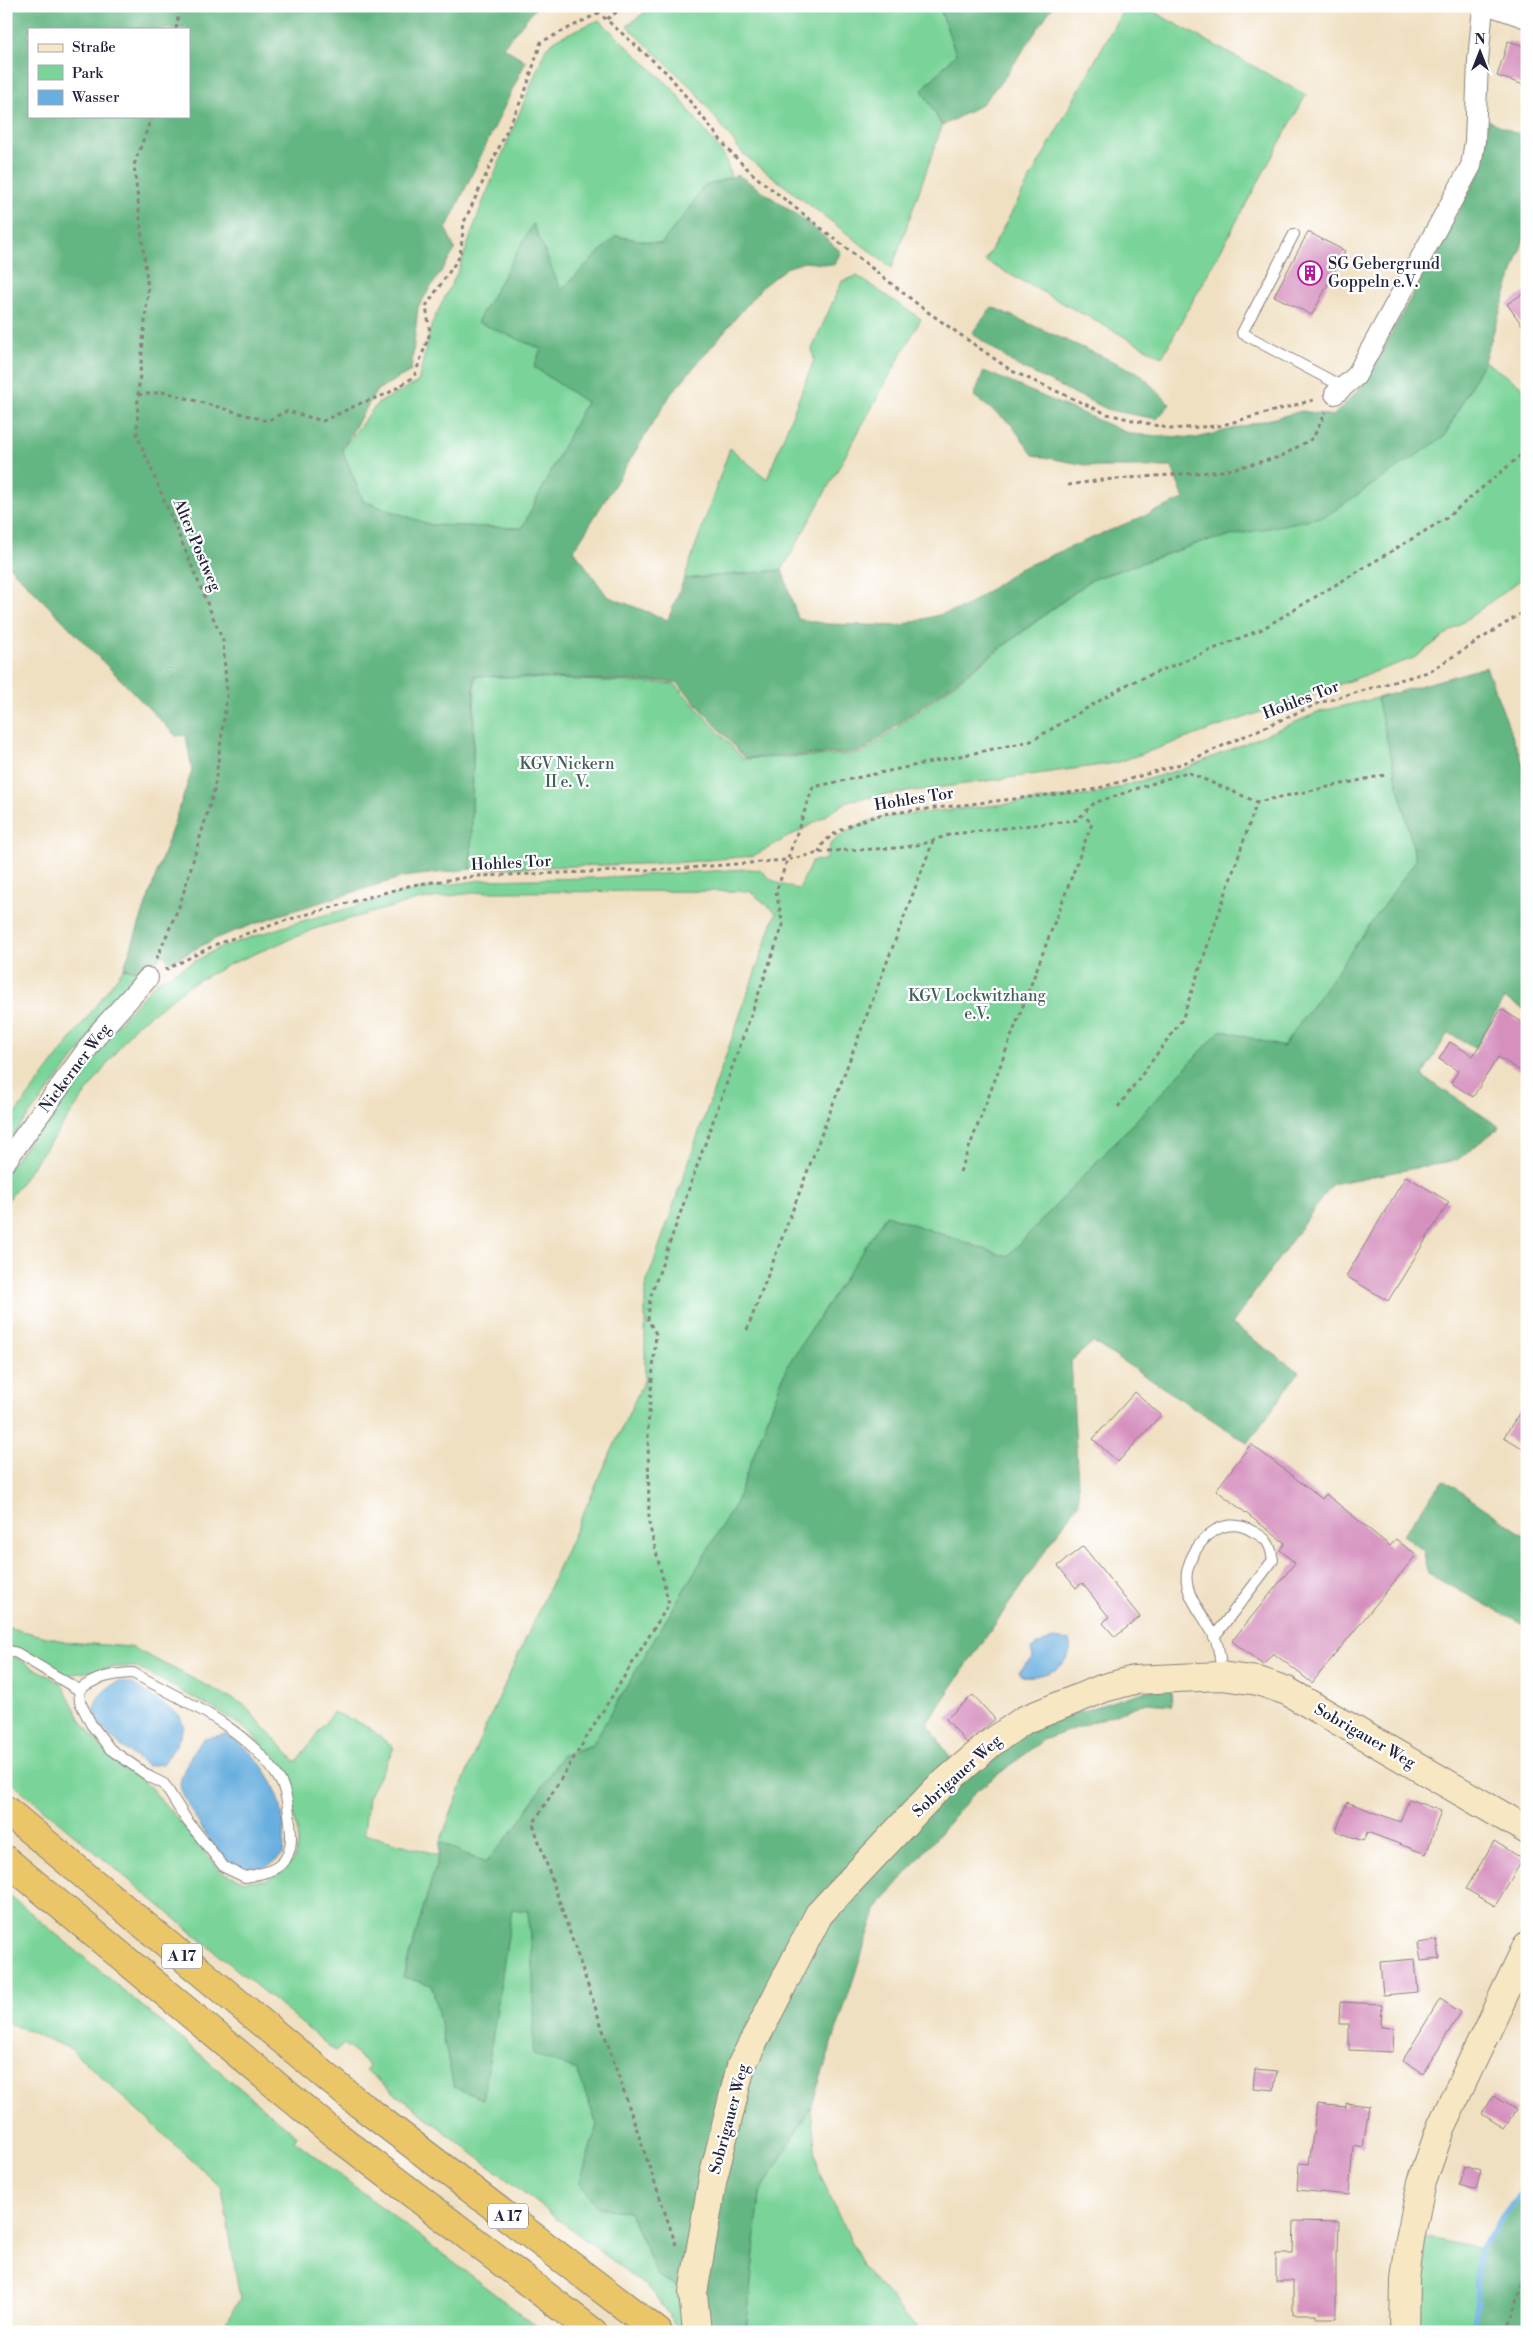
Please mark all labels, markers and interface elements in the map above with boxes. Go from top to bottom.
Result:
legend [28,28,190,118]
north arrow [1456,28,1506,78]
text: N [1474,31,1486,49]
text: Straße [72,38,116,57]
text: Park [72,64,104,83]
text: Wasser [71,88,120,107]
place label: SG Gebergrund Goppeln e.V. [1328,254,1440,292]
building icon: SG Gebergrund Goppeln e.V. [1297,260,1323,286]
street label: Alter Postweg [168,495,226,595]
street label: Hohles Tor [1260,676,1342,724]
park label: KGV Nickern II e. V. [520,754,615,792]
street label: Hohles Tor [873,783,955,815]
street label: Hohles Tor [470,851,552,875]
park label: KGV Lockwitzhang e.V. [908,986,1046,1024]
street label: Nickerner Weg [35,1019,115,1117]
street label: Sobrigauer Weg [1311,1699,1420,1773]
street label: Sobrigauer Weg [908,1730,1006,1821]
road number: A 17 [162,1944,202,1968]
street label: Sobrigauer Weg [705,2061,754,2176]
road number: A 17 [488,2204,528,2228]

